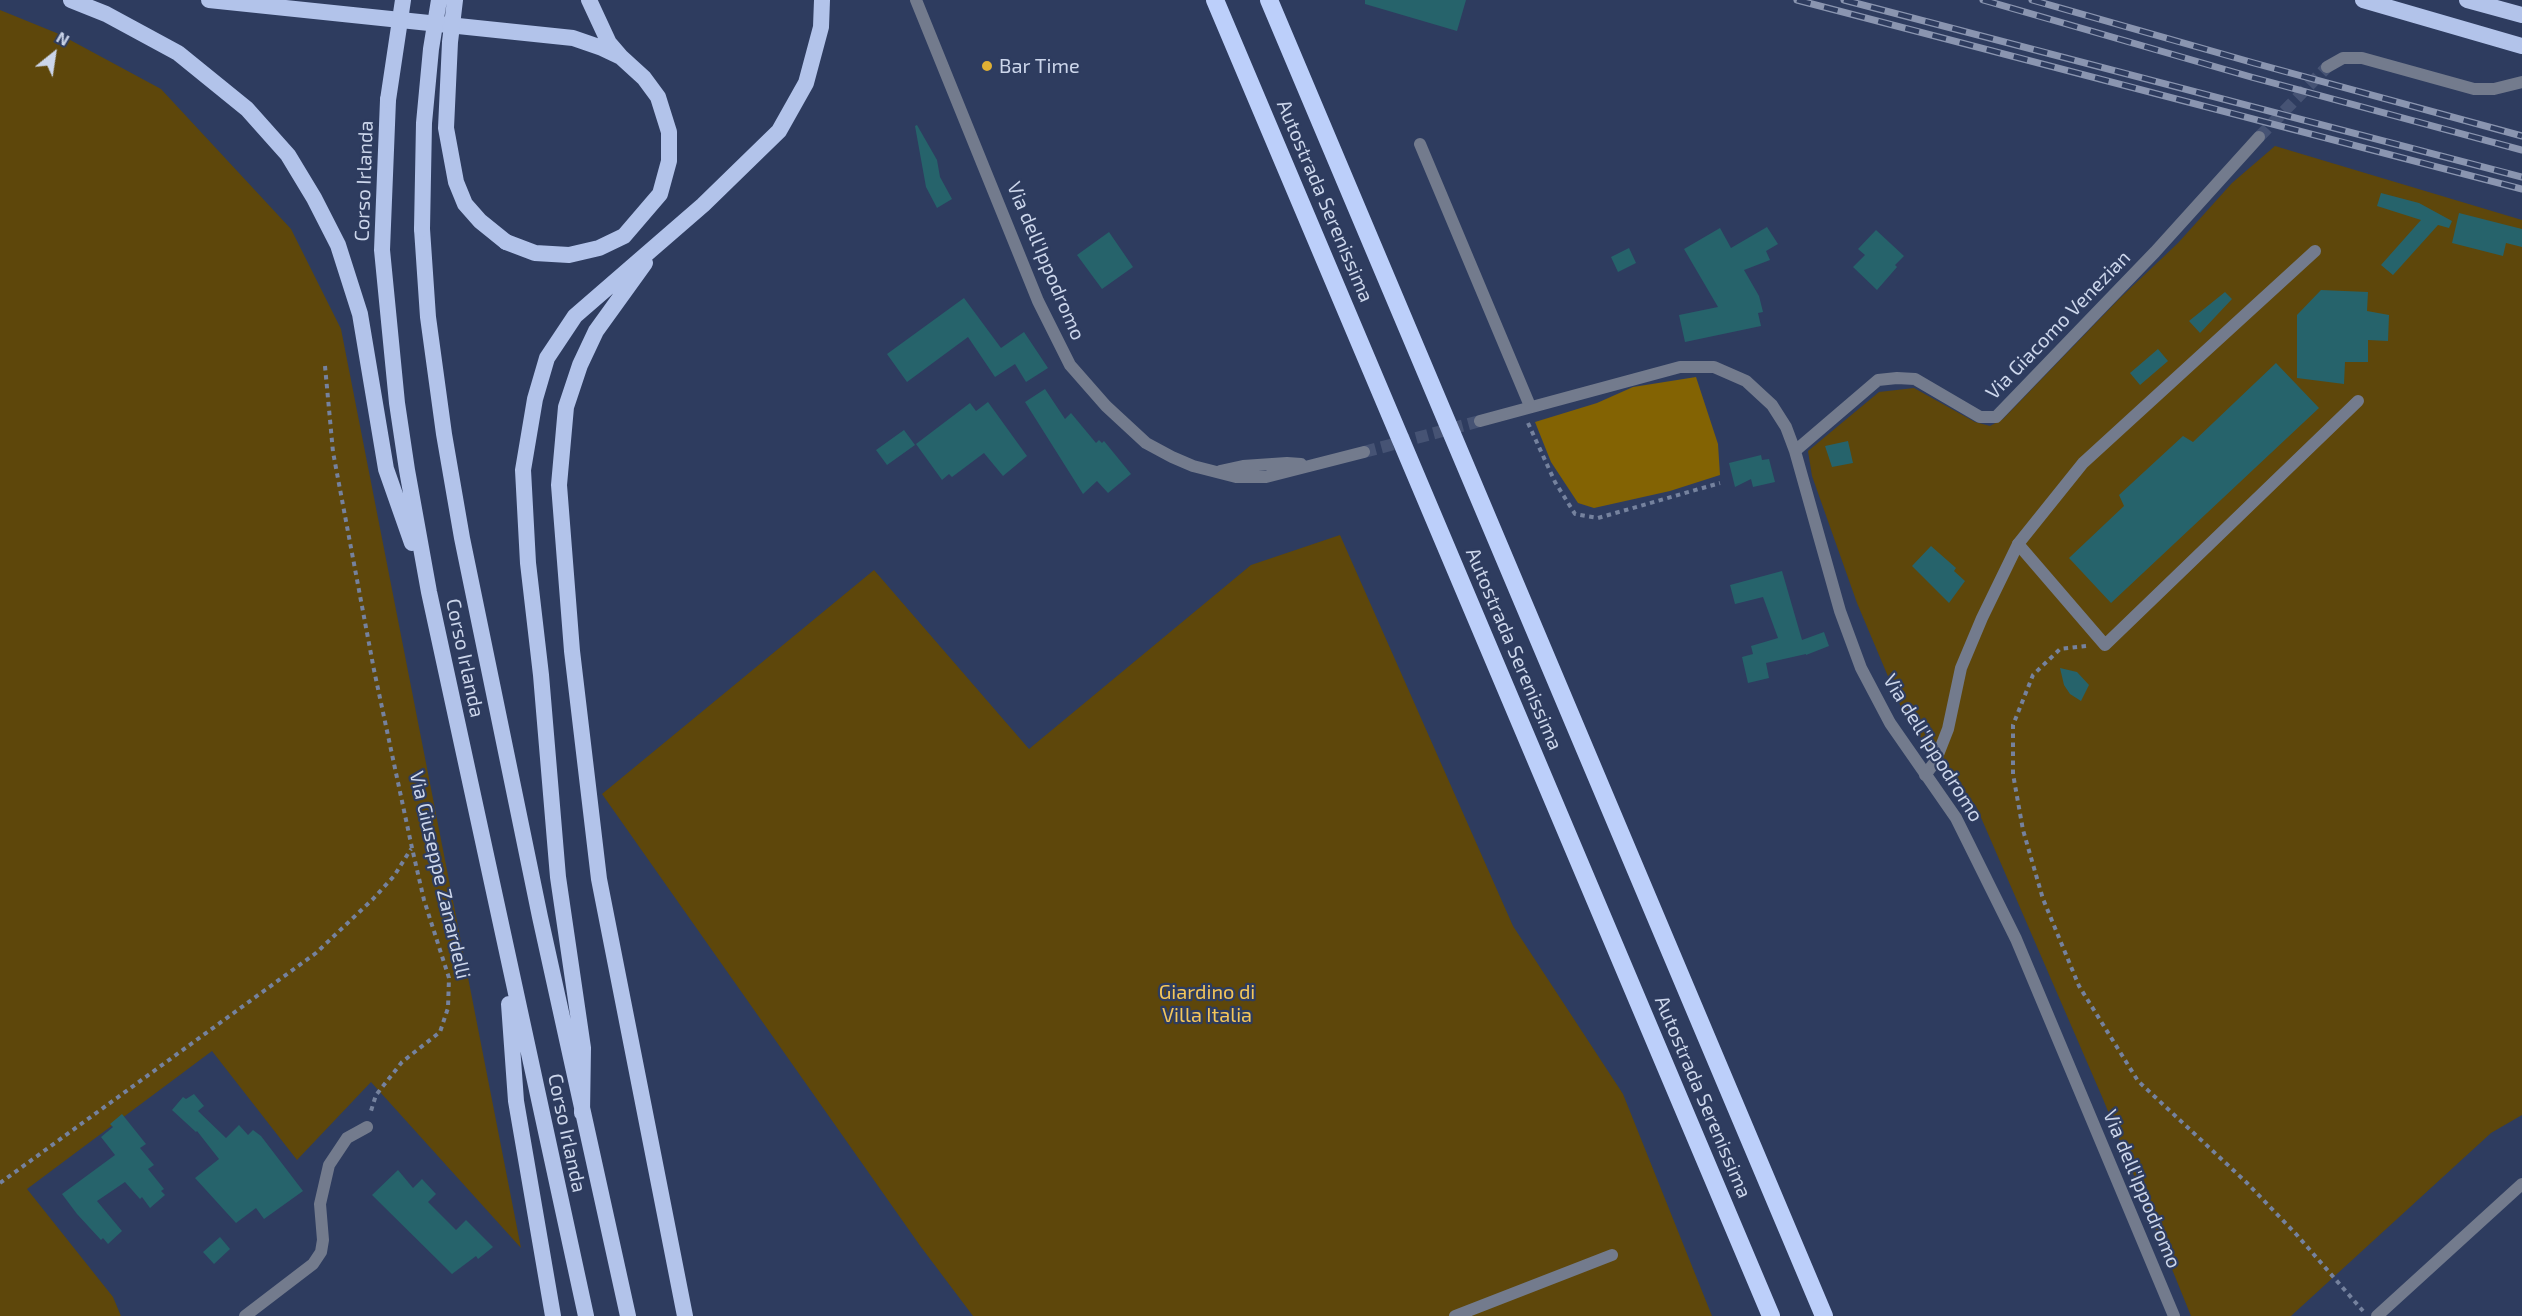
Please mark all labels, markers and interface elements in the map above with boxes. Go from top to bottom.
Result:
north arrow [24,24,84,84]
text: N [53,27,73,49]
place label: Bar Time [999,54,1080,78]
marker: Bar Time [980,59,994,73]
street label: Autostrada Serenissima [1271,96,1379,306]
street label: Corso Irlanda [350,120,378,242]
street label: Via dell'Ippodromo [1002,178,1090,344]
street label: Via Giacomo Venezian [1981,246,2135,404]
street label: Autostrada Serenissima [1460,544,1568,754]
street label: Corso Irlanda [441,596,489,720]
street label: Via dell'Ippodromo [1878,670,1988,826]
street label: Via Giuseppe Zanardelli [404,769,476,981]
park label: Giardino di Villa Italia [1159,980,1255,1027]
street label: Autostrada Serenissima [1649,992,1757,1202]
street label: Corso Irlanda [543,1071,591,1195]
street label: Via dell'Ippodromo [2098,1106,2186,1272]

